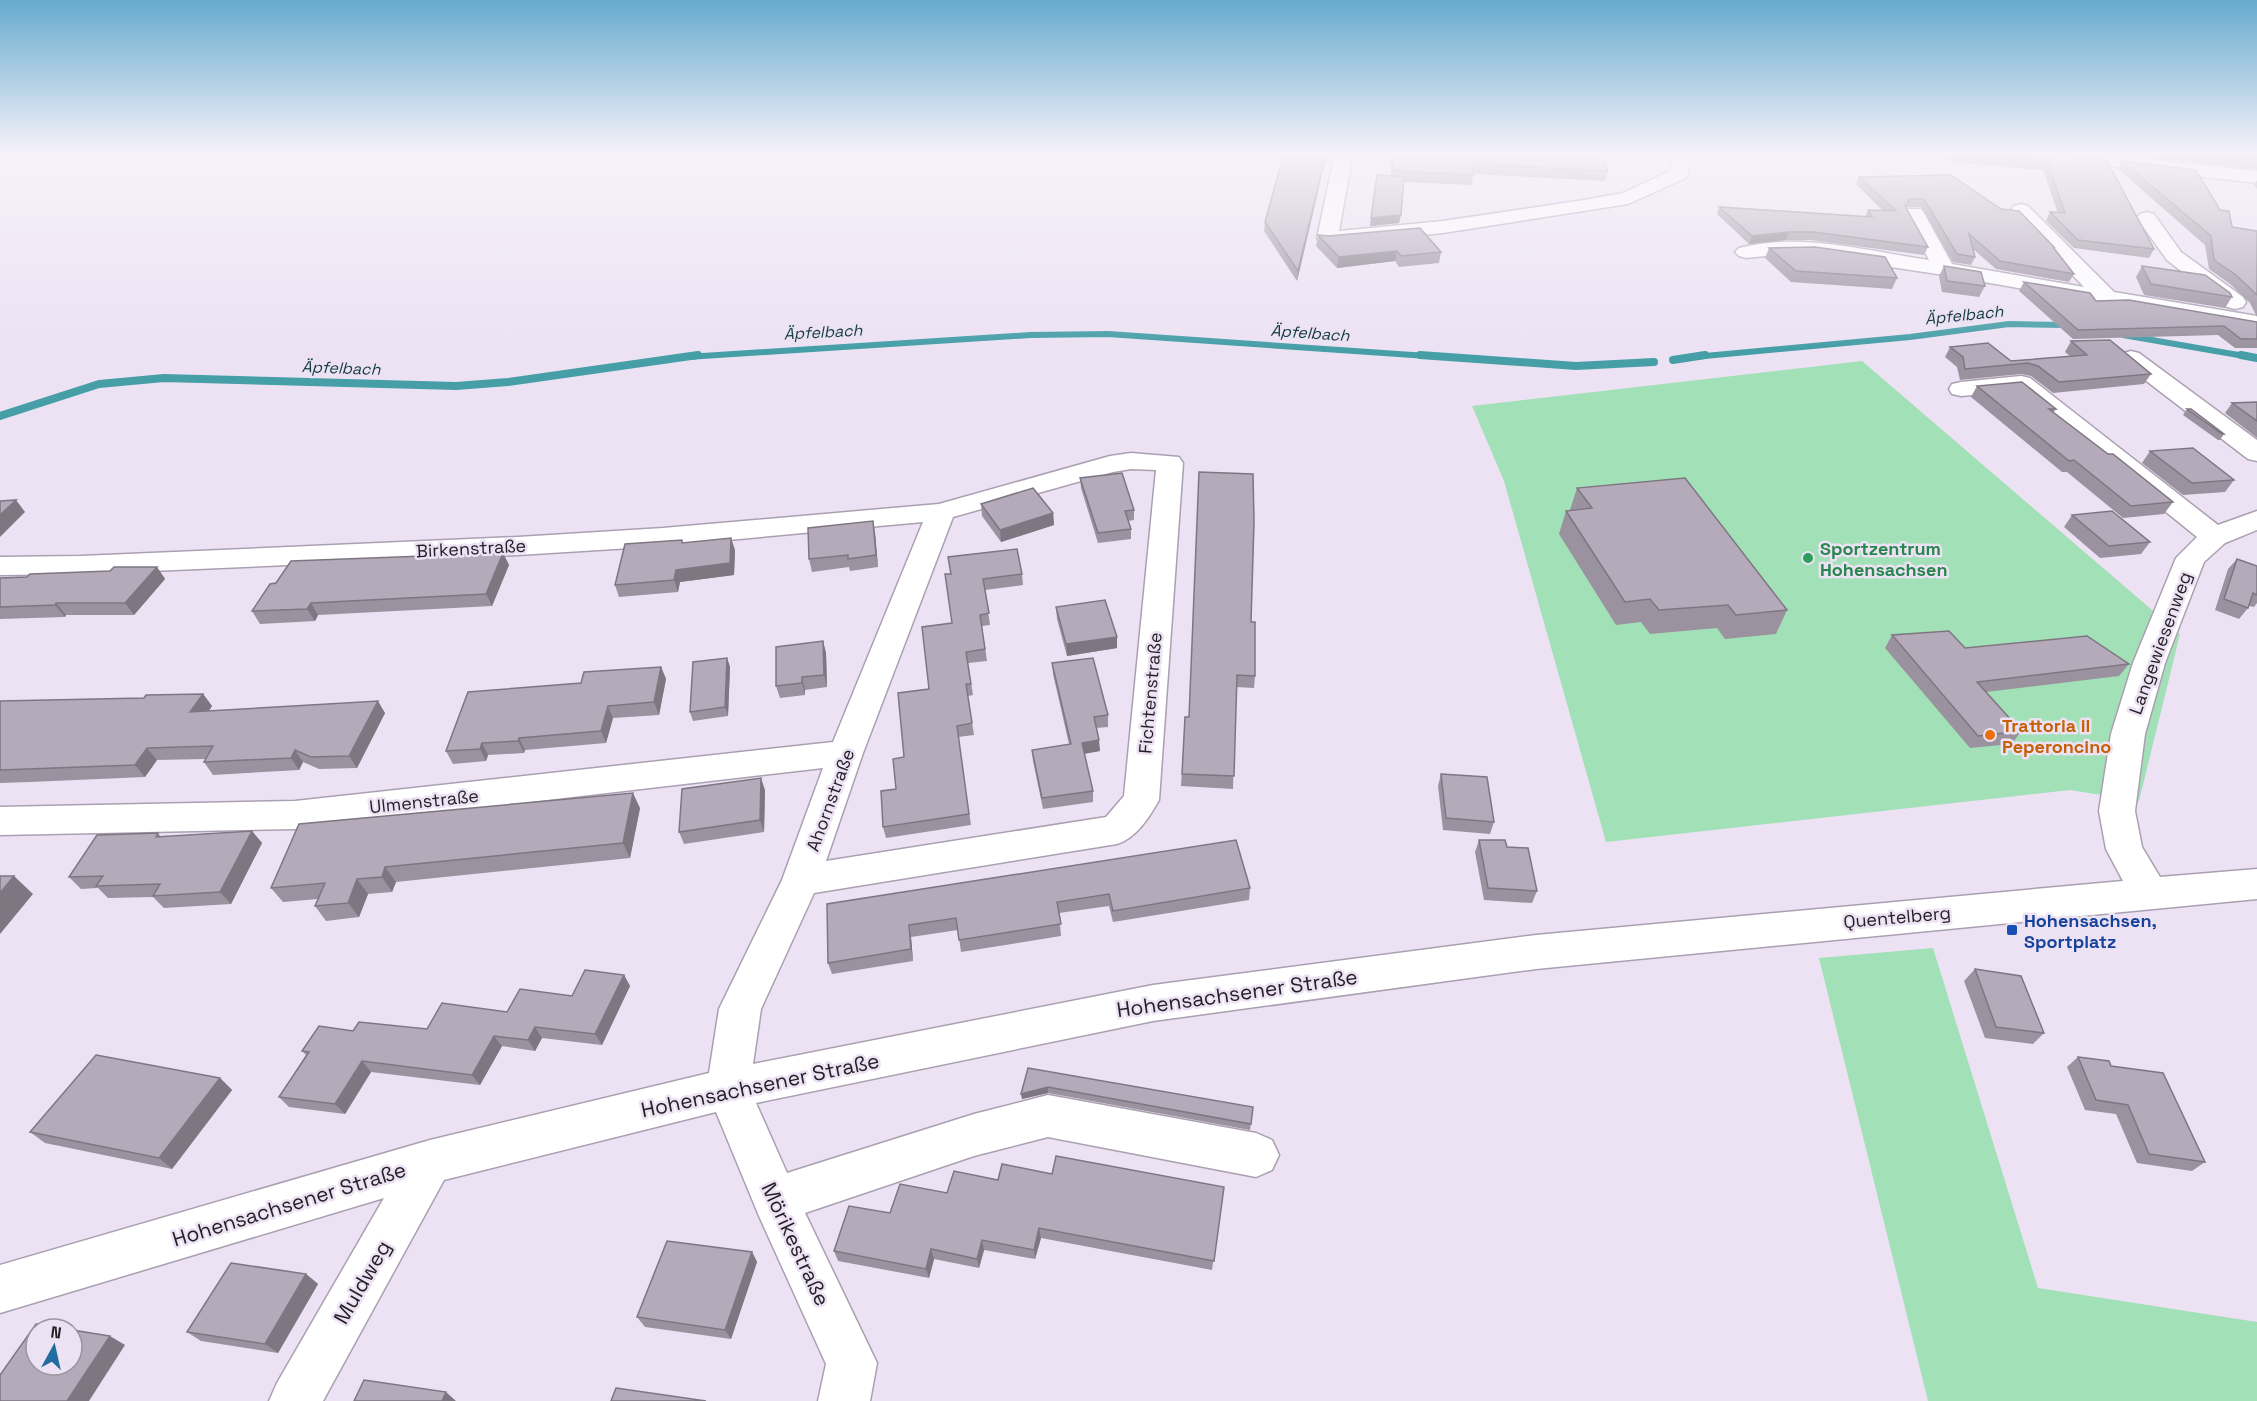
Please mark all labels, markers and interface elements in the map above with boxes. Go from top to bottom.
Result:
water label: Äpfelbach [1924,300,2005,330]
water label: Äpfelbach [783,319,864,345]
water label: Äpfelbach [1270,320,1351,346]
water label: Äpfelbach [301,356,382,380]
street label: Birkenstraße [415,534,527,562]
place label: Sportzentrum Hohensachsen [1820,537,1948,581]
marker: Sportzentrum Hohensachsen [1801,551,1815,565]
street label: Langewiesenweg [2123,568,2197,718]
street label: Fichtenstraße [1133,631,1167,755]
place label: Trattoria il Peperoncino [2002,714,2111,758]
marker: Trattoria il Peperoncino [1983,728,1997,742]
street label: Ahornstraße [801,745,859,855]
street label: Ulmenstraße [368,784,480,818]
street label: Quentelberg [1842,901,1952,933]
place label: Hohensachsen, Sportplatz [2024,909,2157,953]
marker: Hohensachsen, Sportplatz [2005,923,2019,937]
street label: Hohensachsener Straße [1115,963,1359,1023]
street label: Hohensachsener Straße [638,1047,882,1123]
street label: Hohensachsener Straße [169,1156,409,1252]
street label: Mörikestraße [756,1178,836,1310]
street label: Muldweg [327,1235,397,1329]
north arrow [24,1317,84,1377]
text: N [49,1321,63,1344]

